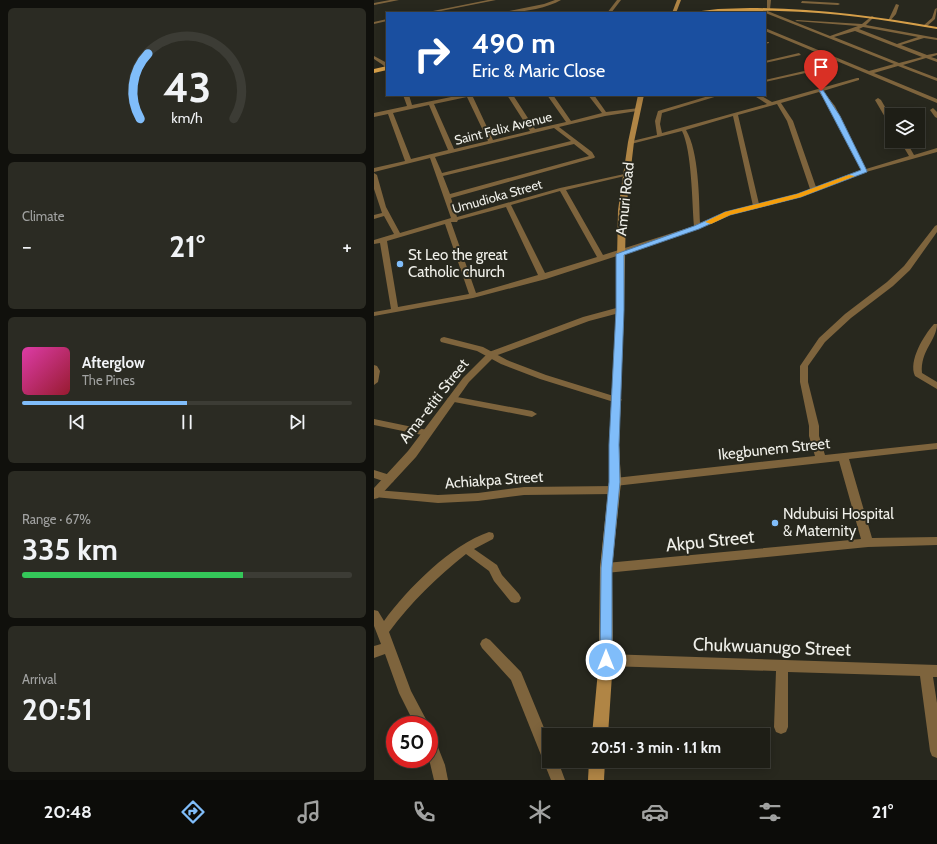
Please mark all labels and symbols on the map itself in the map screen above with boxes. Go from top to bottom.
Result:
pin [804,50,838,91]
street label: Saint Felix Avenue [453,108,554,148]
street label: Amuri Road [612,161,638,237]
street label: Umudioka Street [450,175,544,216]
place label: St Leo the great Catholic church [408,246,508,281]
marker: St Leo the great Catholic church [395,259,405,269]
street label: Ama-etiti Street [395,355,473,447]
street label: Ikegbunem Street [717,434,831,464]
street label: Achiakpa Street [444,468,544,492]
place label: Ndubuisi Hospital & Maternity [783,505,894,540]
marker: Ndubuisi Hospital & Maternity [770,518,780,528]
street label: Akpu Street [665,525,755,557]
street label: Chukwuanugo Street [693,633,851,661]
position arrow [585,639,627,681]
speed limit sign: 50 [386,716,438,768]

